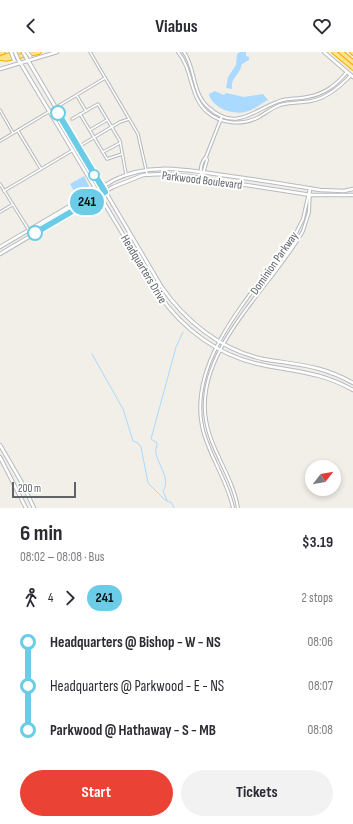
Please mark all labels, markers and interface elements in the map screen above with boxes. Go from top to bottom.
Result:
icon: back [20,15,42,37]
icon: heart [311,15,333,37]
text: Viabus [155,16,198,37]
unlabelled marker [50,105,66,121]
street label: Parkwood Boulevard [161,168,243,193]
unlabelled marker [88,169,100,181]
line badge: 241 [64,189,110,215]
text: 241 [78,193,96,210]
unlabelled marker [27,225,43,241]
street label: Dominion Parkway [247,229,302,298]
street label: Headquarters Drive [117,232,170,307]
north arrow [305,460,341,496]
map controls [305,460,341,496]
scale bar [12,480,76,499]
text: 200 m [18,482,41,495]
text: 6 min [20,520,63,547]
text: $3.19 [302,533,333,552]
text: 08:02 – 08:08 · Bus [20,549,105,565]
icon: walk [20,587,42,609]
icon: forward [59,587,81,609]
text: 241 [95,589,114,606]
text: 4 [48,590,53,606]
text: 2 stops [302,590,333,606]
text: Headquarters @ Bishop - W - NS [50,633,221,652]
text: 08:06 [308,634,333,650]
text: Headquarters @ Parkwood - E - NS [50,677,224,696]
text: 08:07 [308,678,333,694]
text: Parkwood @ Hathaway - S - MB [50,721,216,740]
text: 08:08 [308,722,333,738]
button: Start [20,770,173,816]
button: Tickets [181,770,333,816]

